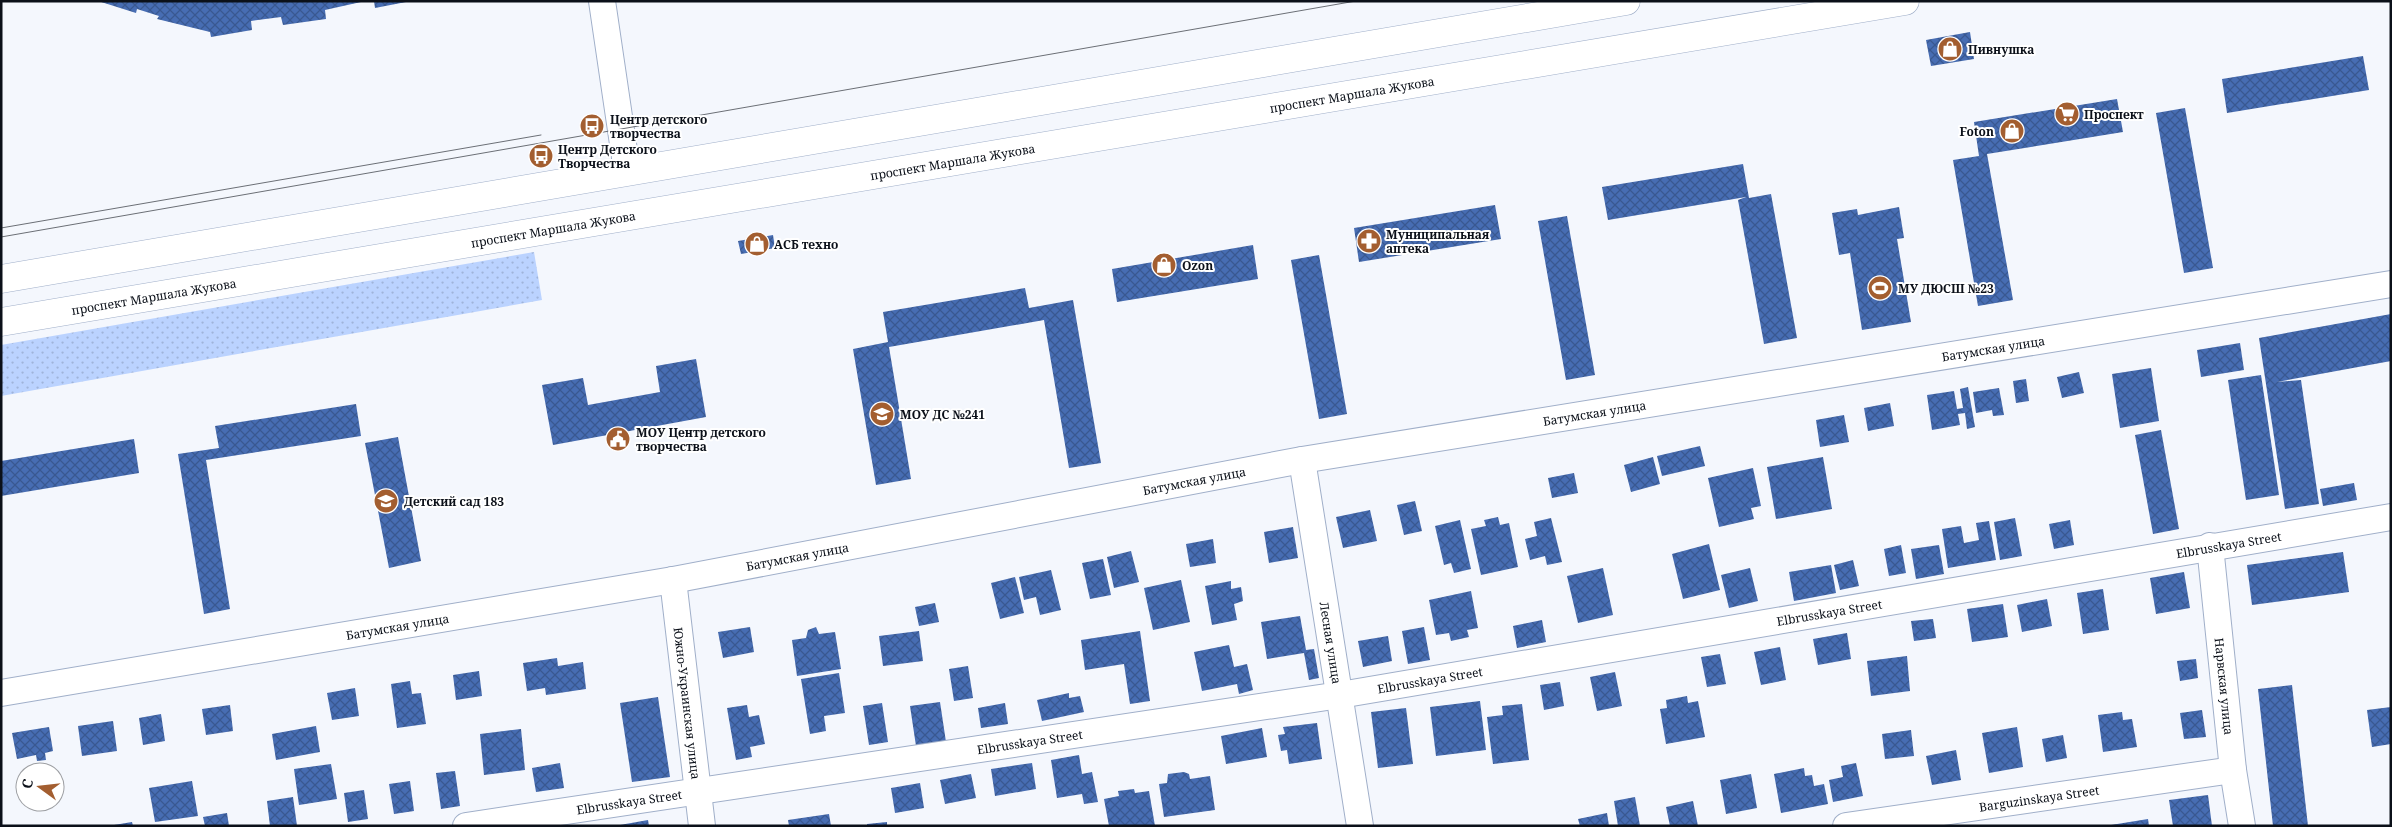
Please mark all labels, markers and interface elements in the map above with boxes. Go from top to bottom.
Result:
shop icon: Пивнушка [1937,36,1963,62]
place label: Пивнушка [1968,41,2034,58]
street label: проспект Маршала Жукова [1268,72,1436,117]
supermarket icon: Проспект [2054,101,2080,127]
place label: Проспект [2084,106,2144,123]
place label: Центр детского творчества [610,111,707,142]
bus stop icon: Центр детского творчества [579,113,605,139]
shop icon: Foton [1999,118,2025,144]
place label: Foton [1959,123,1994,140]
street label: проспект Маршала Жукова [869,139,1036,184]
place label: Центр Детского Творчества [558,141,657,172]
bus stop icon: Центр Детского Творчества [528,143,554,169]
street label: проспект Маршала Жукова [469,207,637,251]
place label: Муниципальная аптека [1386,226,1490,257]
pharmacy icon: Муниципальная аптека [1356,228,1382,254]
shop icon: АСБ техно [744,231,770,257]
place label: АСБ техно [774,236,838,253]
shop icon: Ozon [1151,252,1177,278]
place label: Ozon [1182,257,1213,274]
street label: проспект Маршала Жукова [70,274,238,318]
sports icon: МУ ДЮСШ №23 [1867,275,1893,301]
place label: МУ ДЮСШ №23 [1898,280,1994,297]
street label: Батумская улица [1940,332,2046,365]
street label: Батумская улица [1542,396,1647,429]
school or university icon: МОУ ДС №241 [869,401,895,427]
place label: МОУ ДС №241 [900,406,985,423]
place label: МОУ Центр детского творчества [636,424,766,455]
public building icon: МОУ Центр детского творчества [605,426,631,452]
street label: Батумская улица [1141,462,1247,499]
school or university icon: Детский сад 183 [373,488,399,514]
place label: Детский сад 183 [404,493,504,510]
street label: Elbrusskaya Street [2175,527,2282,562]
street label: Батумская улица [744,538,850,574]
street label: Elbrusskaya Street [1775,595,1883,629]
street label: Лесная улица [1316,600,1346,685]
street label: Батумская улица [345,609,450,643]
street label: Южно-Украинская улица [670,626,705,780]
street label: Нарвская улица [2211,637,2238,736]
street label: Elbrusskaya Street [1376,662,1484,697]
street label: Elbrusskaya Street [976,725,1084,758]
north arrow [15,762,65,812]
text: С [17,777,37,790]
street label: Barguzinskaya Street [1978,781,2100,815]
street label: Elbrusskaya Street [575,785,683,818]

